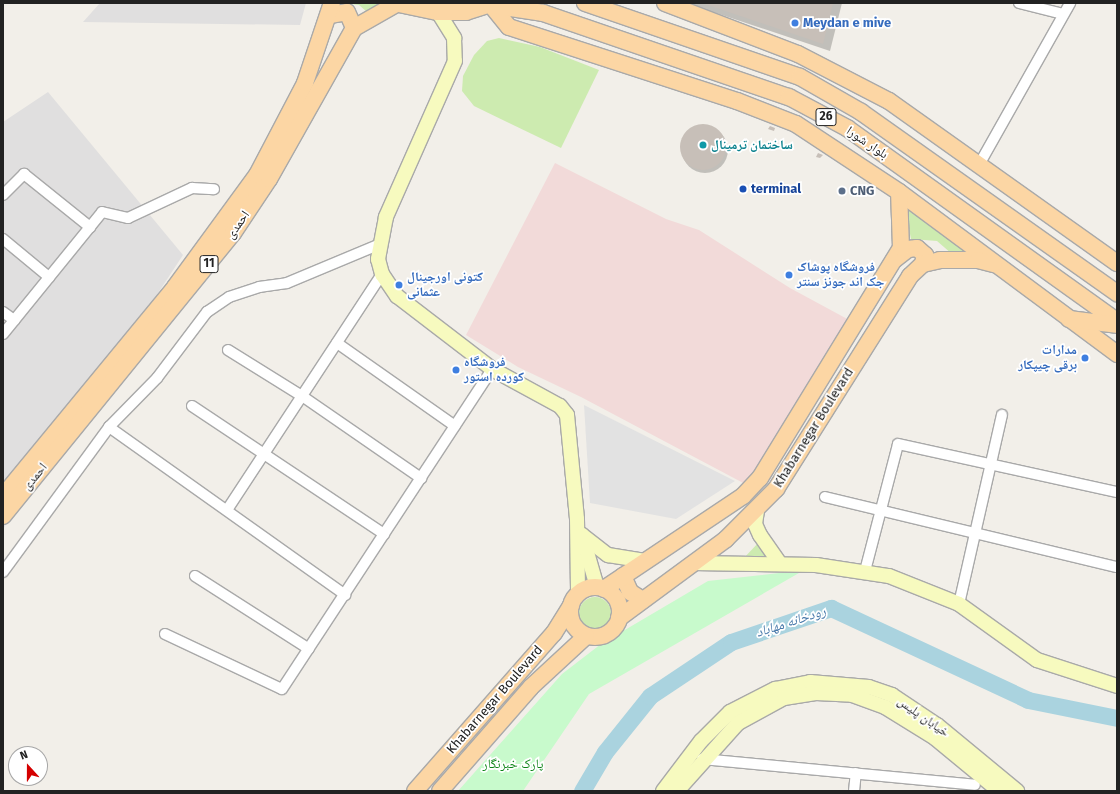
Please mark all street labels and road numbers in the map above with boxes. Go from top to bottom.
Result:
road number: 26 [815,107,837,127]
street label: بلوار شورا [843,123,891,163]
street label: احمدی [223,208,253,242]
road number: 11 [199,254,219,274]
street label: Khabarnegar Boulevard [771,365,857,491]
street label: احمدی [19,460,51,494]
street label: Khabarnegar Boulevard [444,643,546,757]
street label: خیابان پلیس [894,693,952,741]

